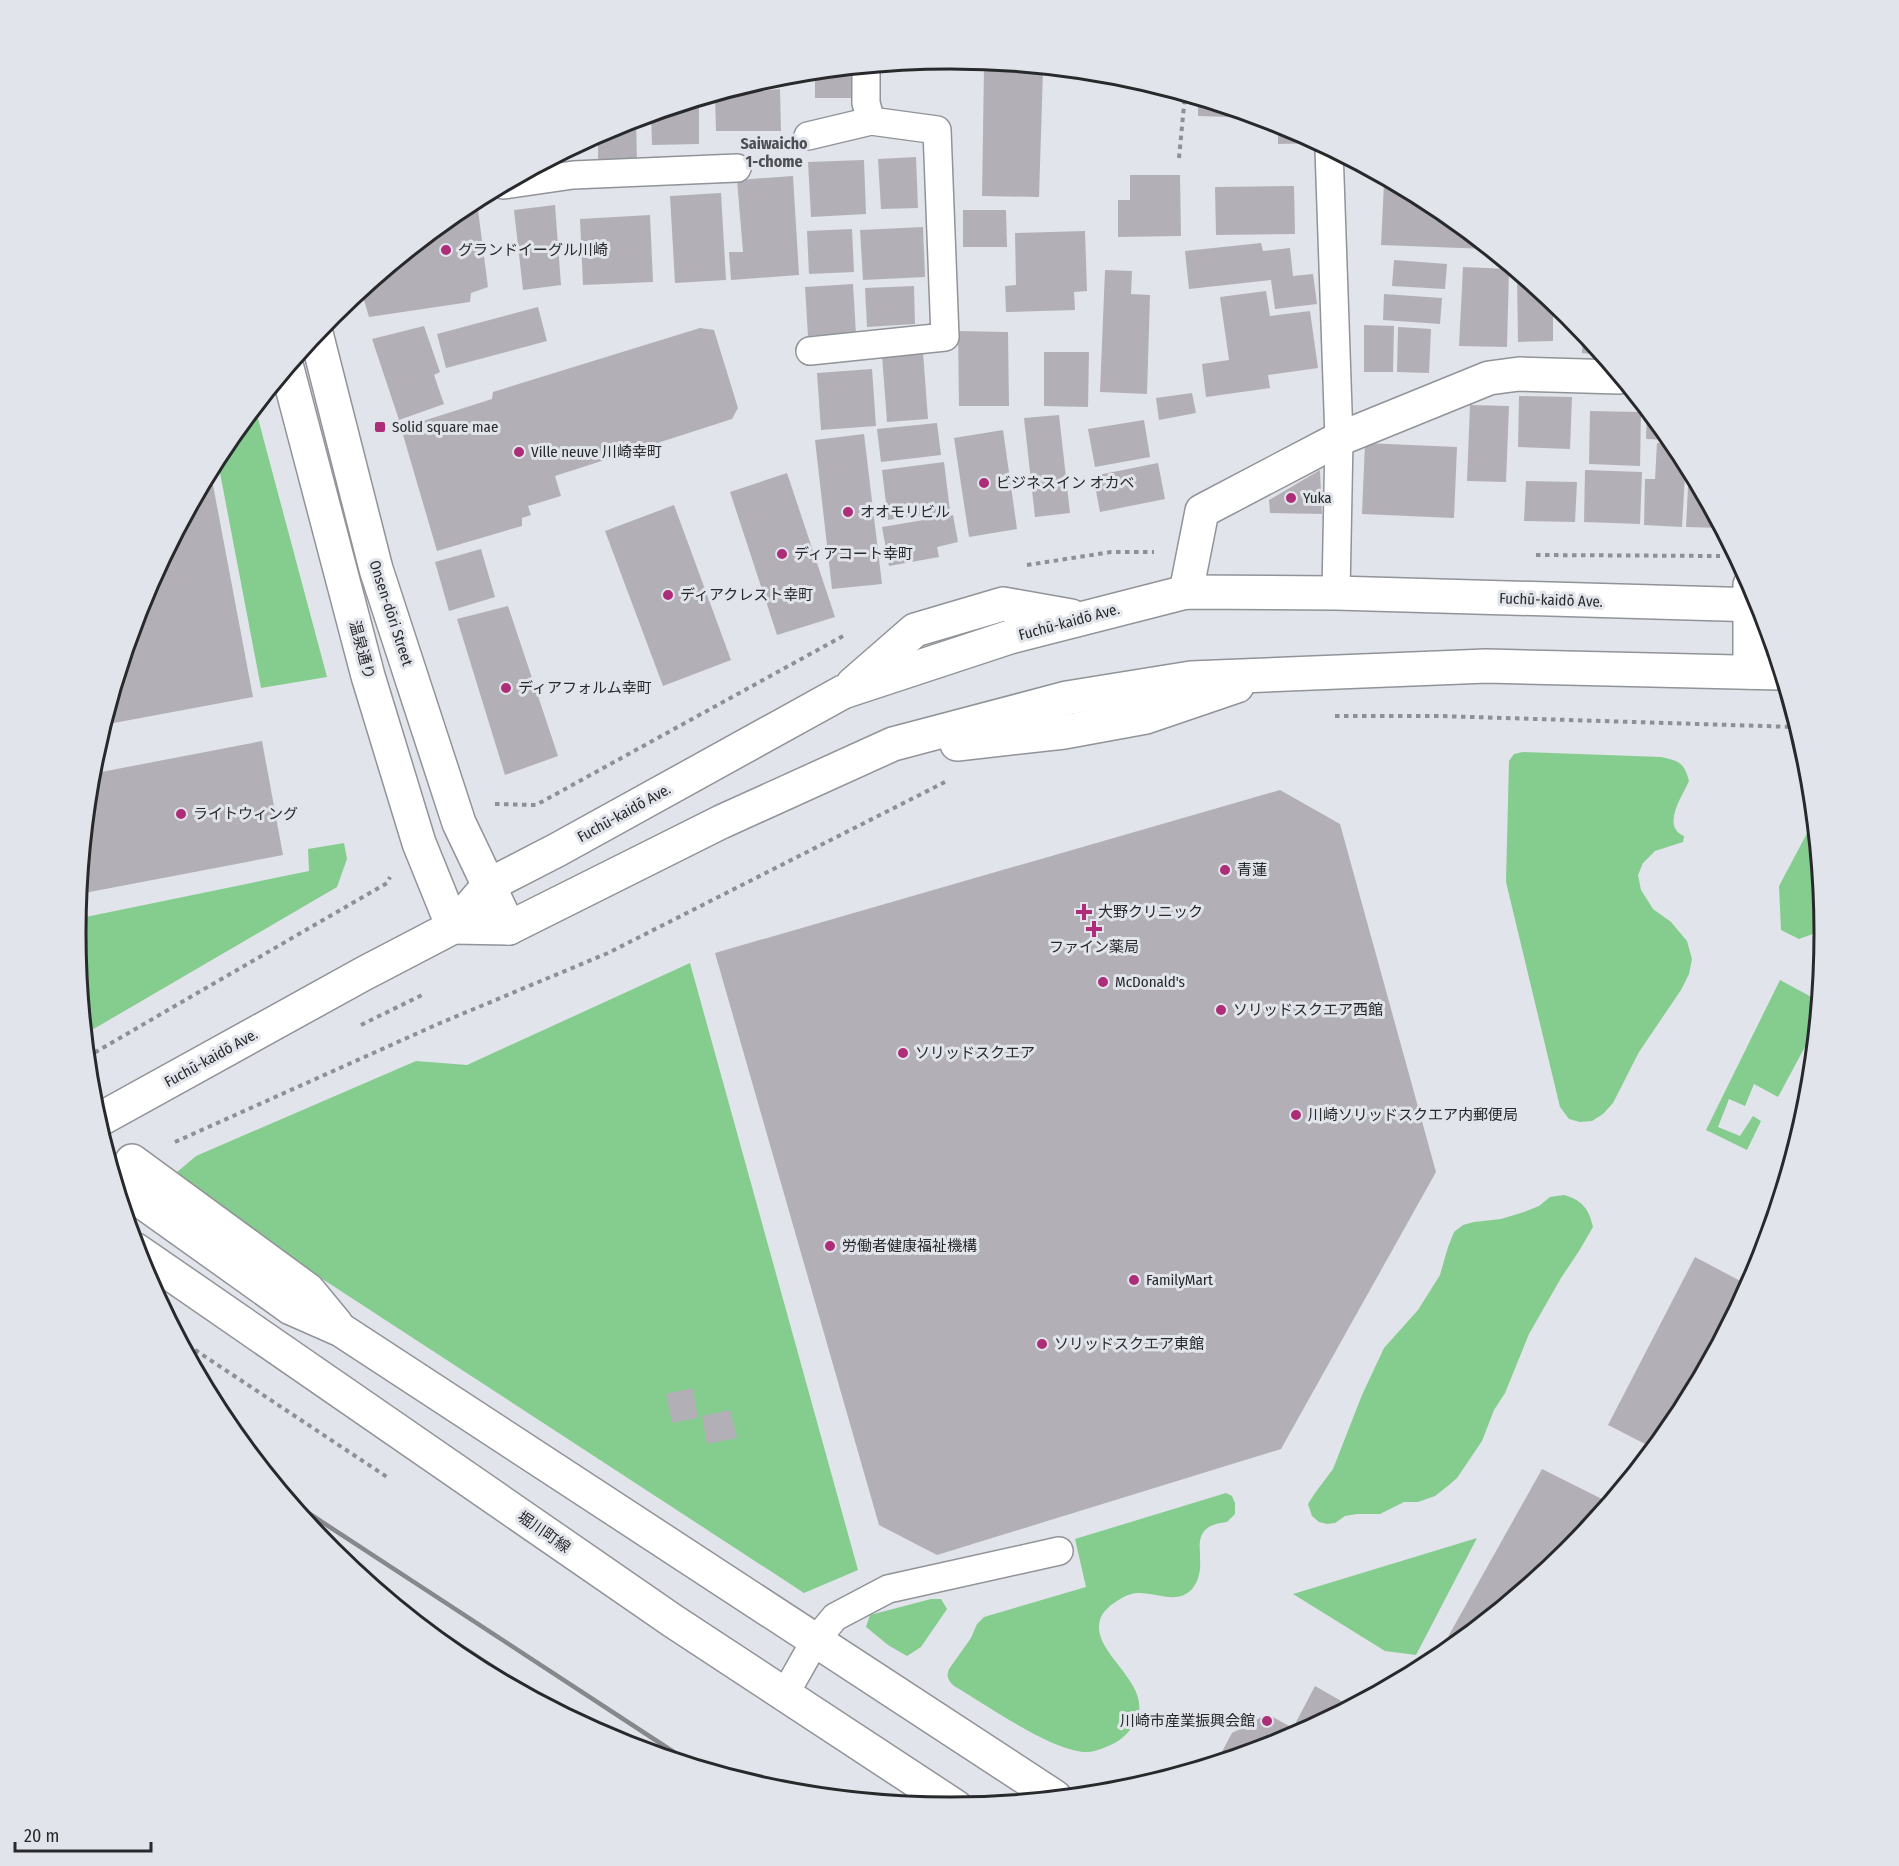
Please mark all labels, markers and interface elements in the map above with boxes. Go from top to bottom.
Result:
district label: Saiwaicho 1-chome [740,134,808,171]
place label: グランドイーグル川崎 [458,241,608,259]
marker: グランドイーグル川崎 [439,243,453,257]
place label: Solid square mae [392,418,498,436]
marker: Solid square mae [373,420,387,434]
place label: Ville neuve 川崎幸町 [531,443,662,461]
marker: Ville neuve 川崎幸町 [512,445,526,459]
place label: ビジネスイン オカベ [996,474,1135,492]
marker: ビジネスイン オカベ [977,476,991,490]
place label: Yuka [1303,489,1332,507]
marker: Yuka [1284,491,1298,505]
place label: オオモリビル [860,503,950,521]
marker: オオモリビル [841,505,855,519]
place label: ディアコート幸町 [794,545,913,563]
marker: ディアコート幸町 [775,547,789,561]
street label: Onsen-dōri Street [365,558,417,668]
place label: ディアクレスト幸町 [680,586,813,604]
marker: ディアクレスト幸町 [661,588,675,602]
street label: Fuchū-kaidō Ave. [1499,589,1603,611]
street label: Fuchū-kaidō Ave. [1017,600,1121,644]
street label: 温泉通り [346,619,378,681]
place label: ディアフォルム幸町 [518,679,652,697]
marker: ディアフォルム幸町 [499,681,513,695]
street label: Fuchū-kaidō Ave. [574,780,674,846]
place label: ライトウィング [193,805,298,823]
marker: ライトウィング [174,807,188,821]
place label: 青蓮 [1237,861,1267,879]
marker: 青蓮 [1218,863,1232,877]
marker: 大野クリニック [1075,903,1093,921]
place label: 大野クリニック [1098,903,1203,921]
marker: ファイン薬局 [1087,922,1101,936]
place label: ファイン薬局 [1049,938,1139,956]
place label: McDonald's [1115,973,1185,991]
marker: McDonald's [1096,975,1110,989]
place label: ソリッドスクエア西館 [1233,1001,1383,1019]
marker: ソリッドスクエア西館 [1214,1003,1228,1017]
street label: Fuchū-kaidō Ave. [161,1025,261,1091]
place label: ソリッドスクエア [915,1044,1035,1062]
marker: ソリッドスクエア [896,1046,910,1060]
place label: 川崎ソリッドスクエア内郵便局 [1308,1106,1518,1124]
marker: 川崎ソリッドスクエア内郵便局 [1289,1108,1303,1122]
place label: 労働者健康福祉機構 [842,1237,977,1255]
marker: 労働者健康福祉機構 [823,1239,837,1253]
place label: FamilyMart [1146,1271,1213,1289]
marker: FamilyMart [1127,1273,1141,1287]
place label: ソリッドスクエア東館 [1054,1335,1204,1353]
marker: ソリッドスクエア東館 [1035,1337,1049,1351]
street label: 堀川町線 [514,1507,574,1557]
place label: 川崎市産業振興会館 [1120,1712,1255,1730]
marker: 川崎市産業振興会館 [1260,1714,1274,1728]
scale bar [15,1815,152,1853]
text: 20 m [24,1825,59,1847]

